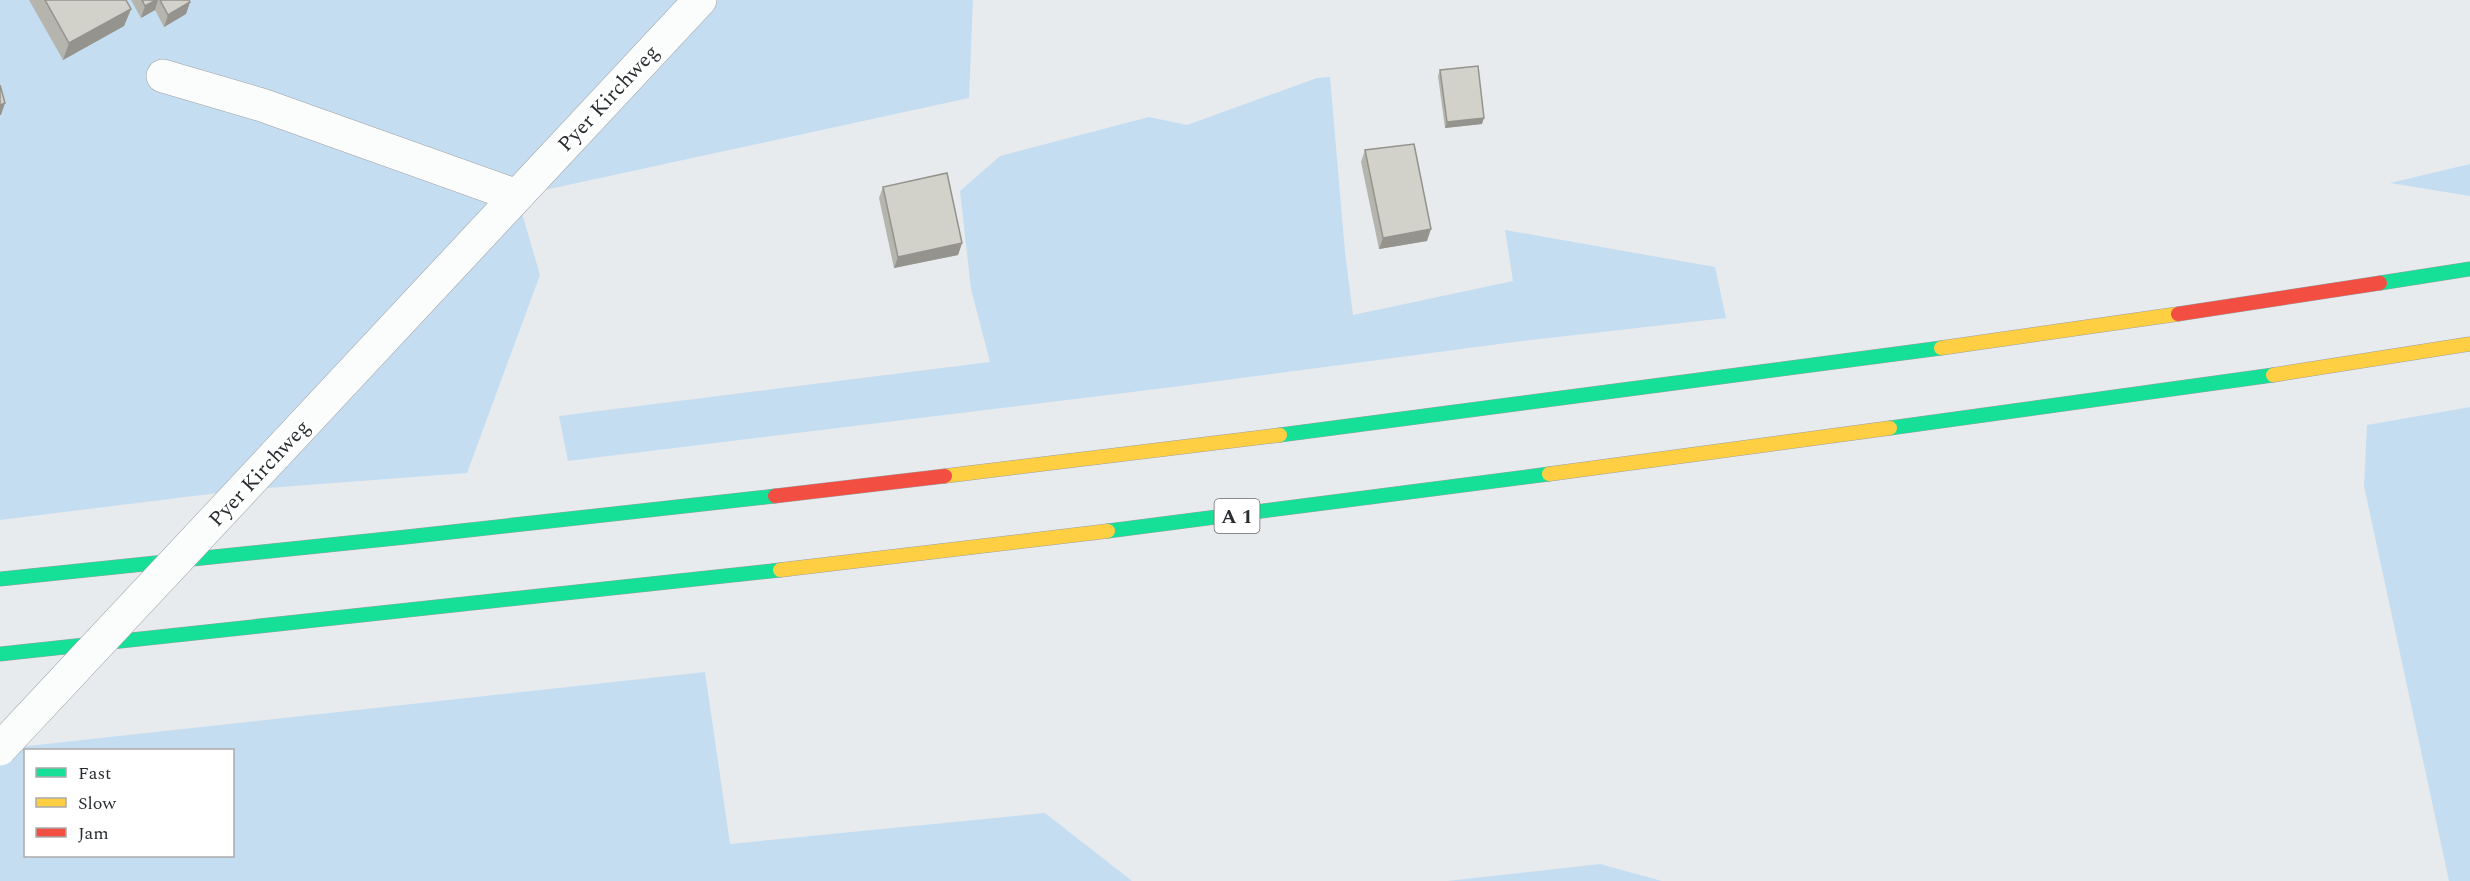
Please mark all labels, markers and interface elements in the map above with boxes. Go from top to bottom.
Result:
street label: Pyer Kirchweg [550,38,667,160]
street label: Pyer Kirchweg [201,413,318,535]
road number: A 1 [1214,499,1260,533]
legend [24,749,234,857]
text: Fast [78,760,111,787]
text: Slow [78,790,117,817]
text: Jam [78,820,109,847]

